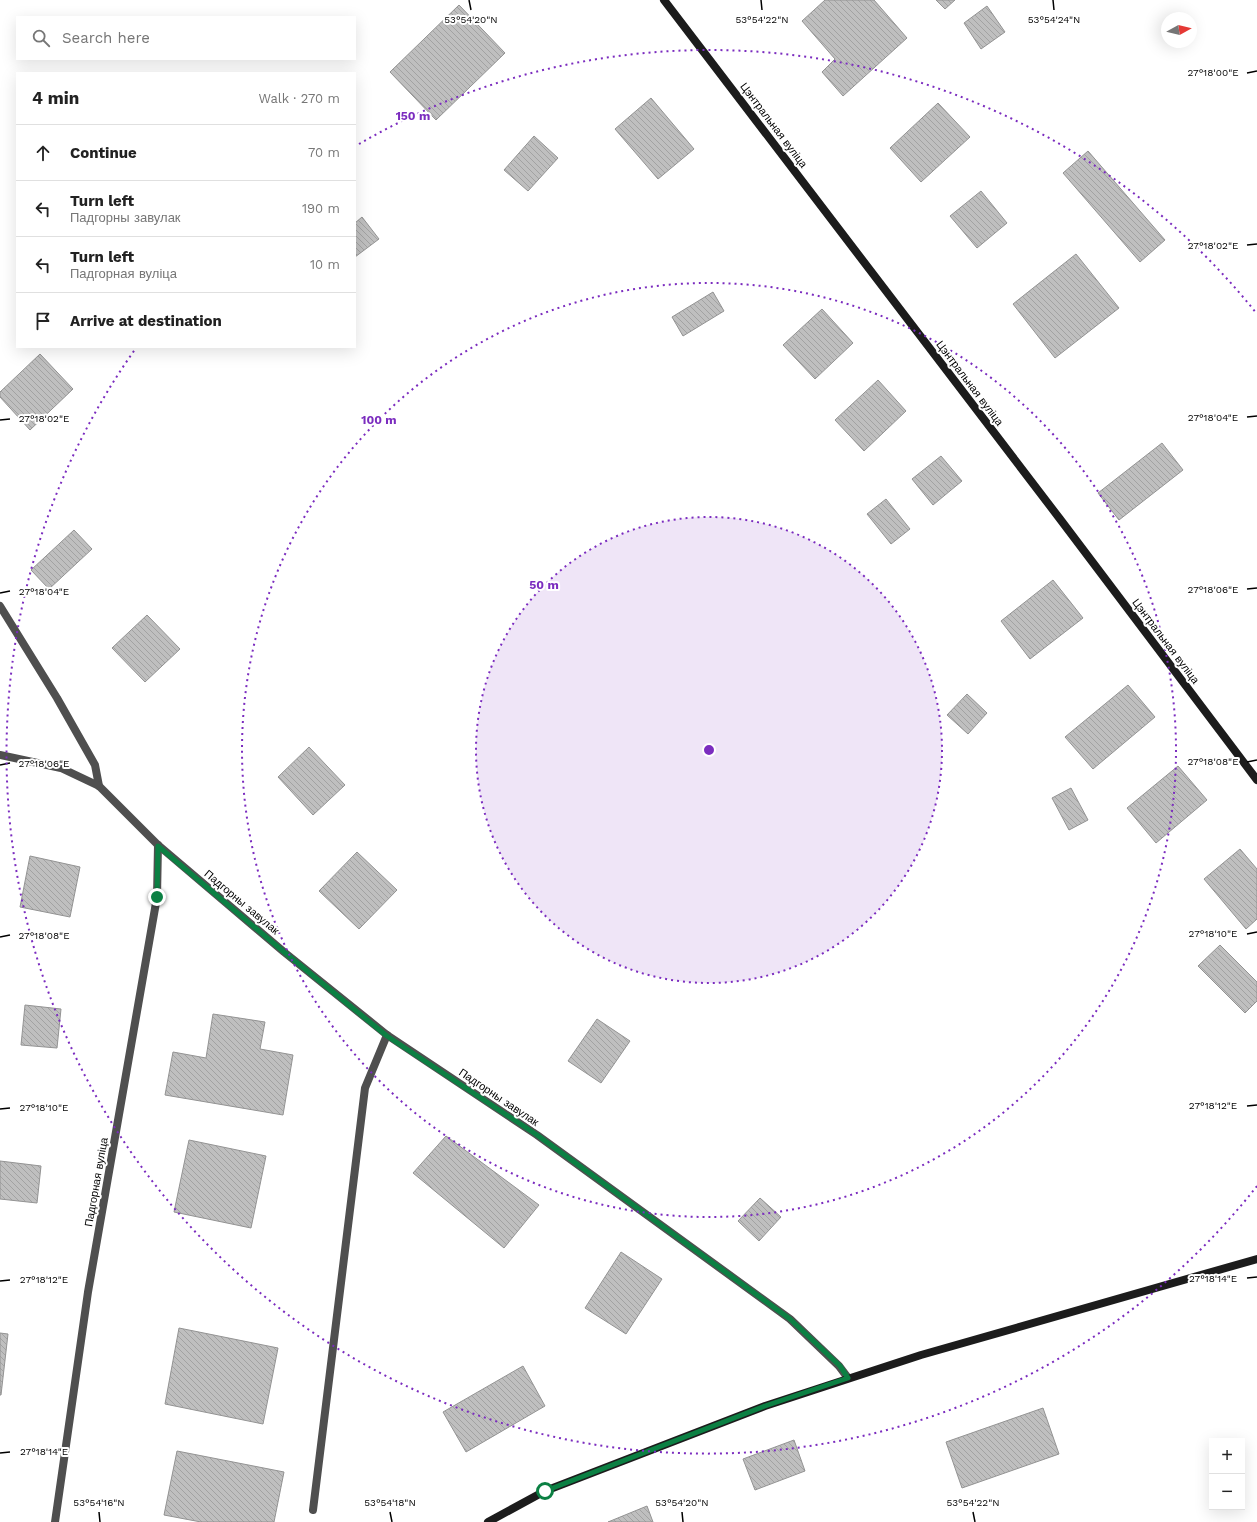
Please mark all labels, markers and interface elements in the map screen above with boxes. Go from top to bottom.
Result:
north arrow [1161,12,1197,48]
text: 53°54'20"N [444,14,498,25]
text: 53°54'22"N [735,14,789,25]
text: 53°54'24"N [1028,14,1080,25]
search box [16,16,356,60]
icon: search [30,27,52,49]
text: Search here [62,29,150,47]
text: 27°18'00"E [1187,67,1239,78]
street label: Цэнтральная вуліца [737,80,810,171]
text: 4 min [32,88,79,108]
text: Walk · 270 m [259,91,340,106]
text: 150 m [396,109,430,123]
icon: ahead [32,142,54,164]
text: Continue [70,144,137,162]
text: 70 m [308,145,340,160]
text: Turn left [70,192,134,210]
icon: left [32,198,54,220]
text: 190 m [302,201,340,216]
text: Падгорны завулак [70,210,181,225]
text: 27°18'02"E [1188,240,1238,251]
text: Turn left [70,248,134,266]
icon: left [32,254,54,276]
text: 10 m [310,257,340,272]
text: Падгорная вуліца [70,266,177,281]
icon: arrive [32,310,54,332]
text: Arrive at destination [70,312,222,330]
street label: Цэнтральная вуліца [933,338,1006,429]
text: 27°18'04"E [1188,412,1238,423]
text: 27°18'02"E [19,413,69,424]
text: 100 m [361,413,397,427]
text: 50 m [529,578,559,592]
text: 27°18'06"E [1188,584,1238,595]
text: 27°18'04"E [19,586,69,597]
street label: Цэнтральная вуліца [1129,596,1202,687]
centre of rings [702,743,716,757]
text: 27°18'08"E [1187,756,1239,767]
text: 27°18'06"E [19,758,69,769]
street label: Падгорны завулак [202,867,282,938]
route end [148,888,166,906]
text: 27°18'10"E [1189,928,1237,939]
text: 27°18'08"E [18,930,70,941]
street label: Падгорны завулак [456,1066,541,1129]
text: 27°18'12"E [1189,1100,1237,1111]
text: 27°18'10"E [20,1102,68,1113]
street label: Падгорная вуліца [82,1136,111,1228]
text: 27°18'14"E [1189,1273,1237,1284]
text: 27°18'12"E [20,1274,68,1285]
map controls [1209,1438,1245,1510]
button: + [1209,1438,1245,1474]
text: 27°18'14"E [20,1446,68,1457]
button: − [1209,1474,1245,1510]
route start [536,1482,554,1500]
text: 53°54'16"N [73,1497,125,1508]
text: 53°54'18"N [364,1497,416,1508]
text: 53°54'20"N [655,1497,709,1508]
text: 53°54'22"N [946,1497,1000,1508]

